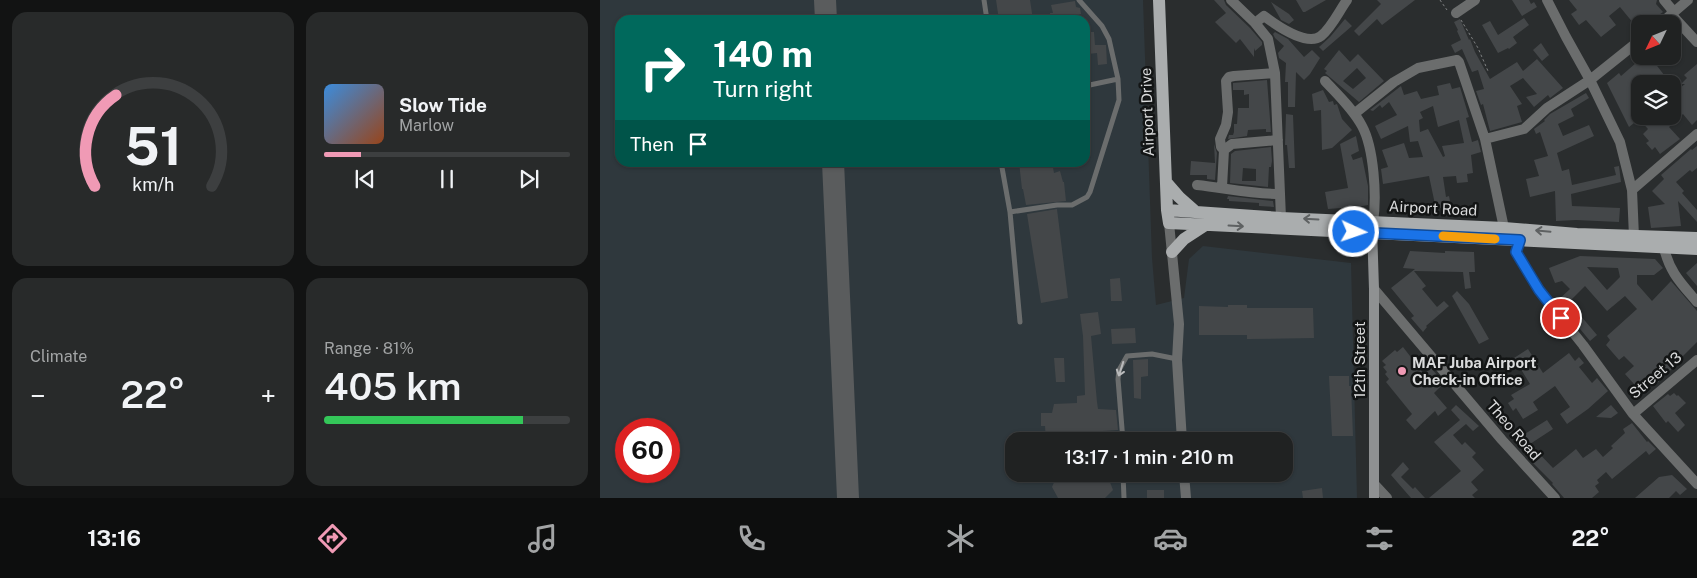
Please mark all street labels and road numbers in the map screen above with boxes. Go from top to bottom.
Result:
street label: Airport Drive [1137,67,1157,157]
street label: Airport Road [1388,197,1478,219]
street label: 12th Street [1351,321,1368,399]
street label: Street 13 [1625,348,1685,402]
street label: Theo Road [1483,397,1545,463]

